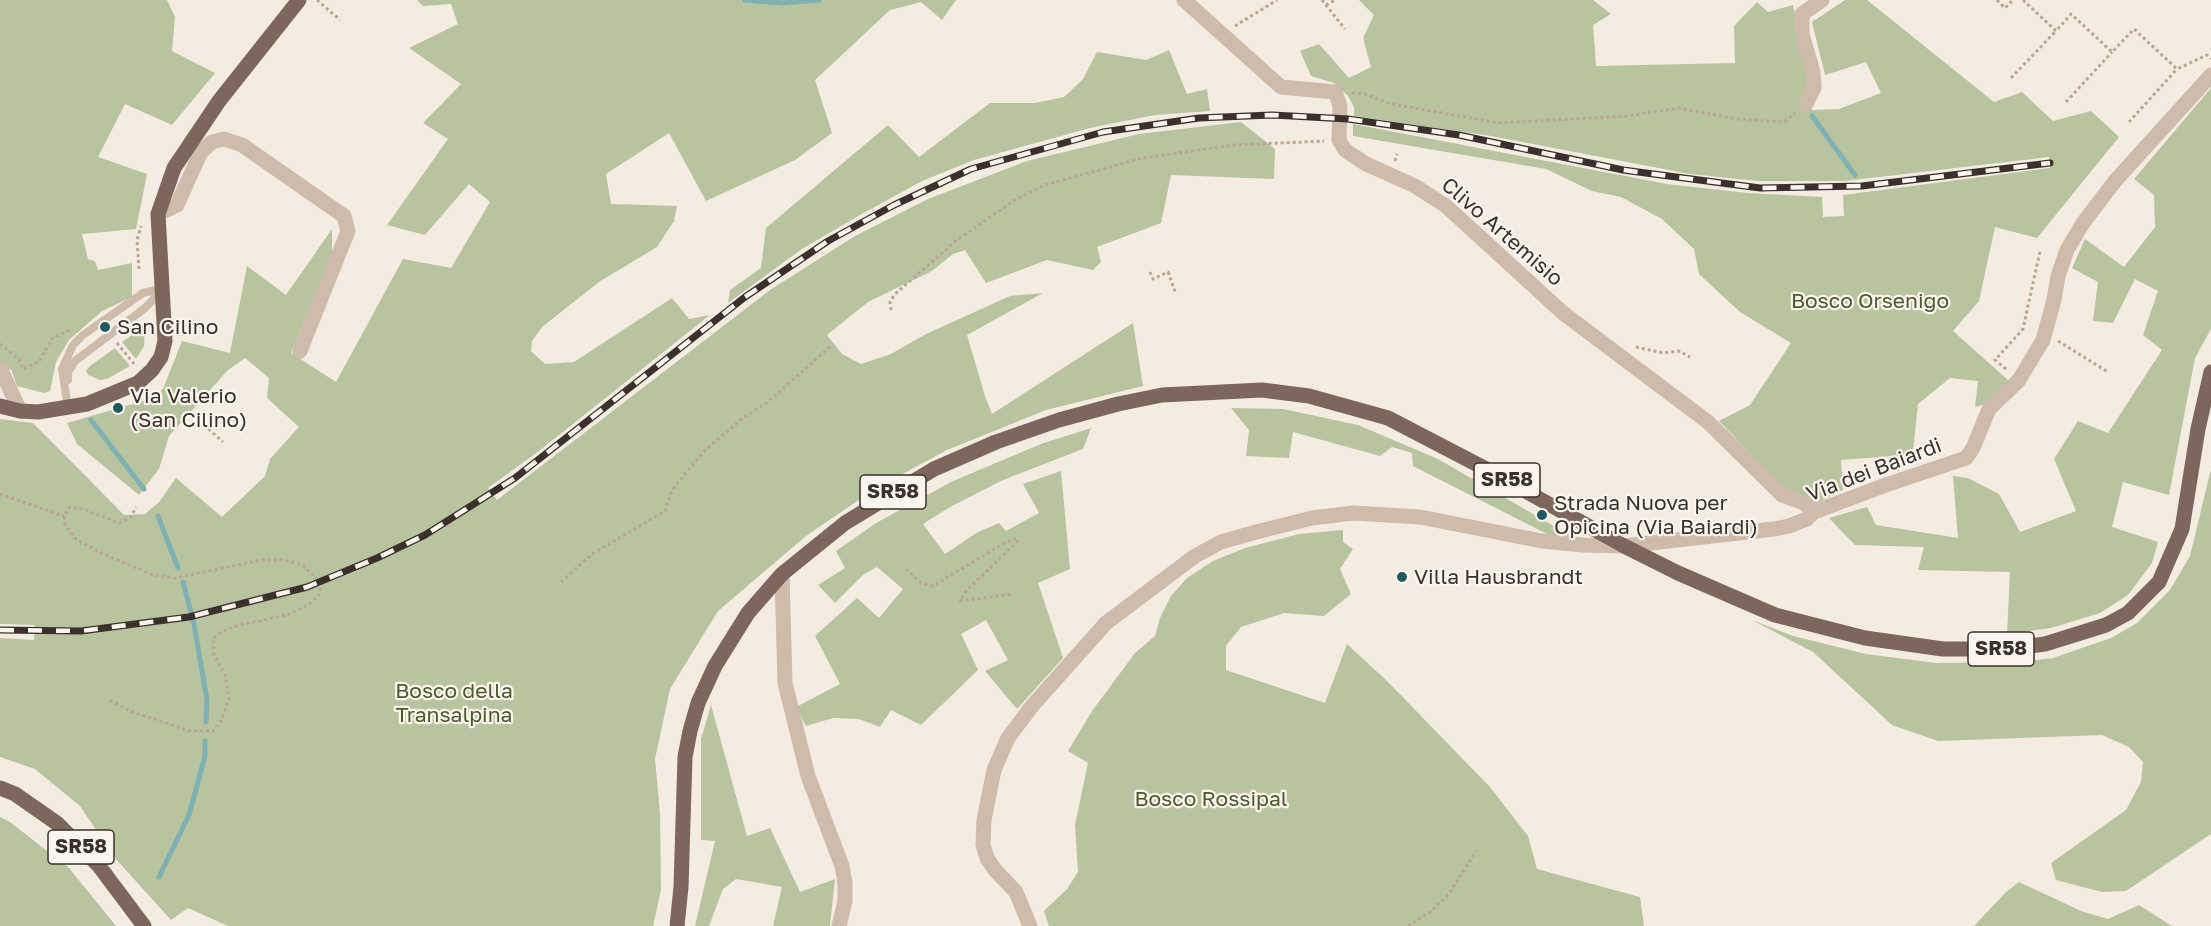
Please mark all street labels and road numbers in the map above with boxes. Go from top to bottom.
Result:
street label: Clivo Artemisio [1436,172,1568,292]
street label: Via dei Baiardi [1803,433,1945,507]
road number: SR58 [1474,463,1540,497]
road number: SR58 [860,475,926,509]
road number: SR58 [1968,632,2034,666]
road number: SR58 [48,830,114,864]

